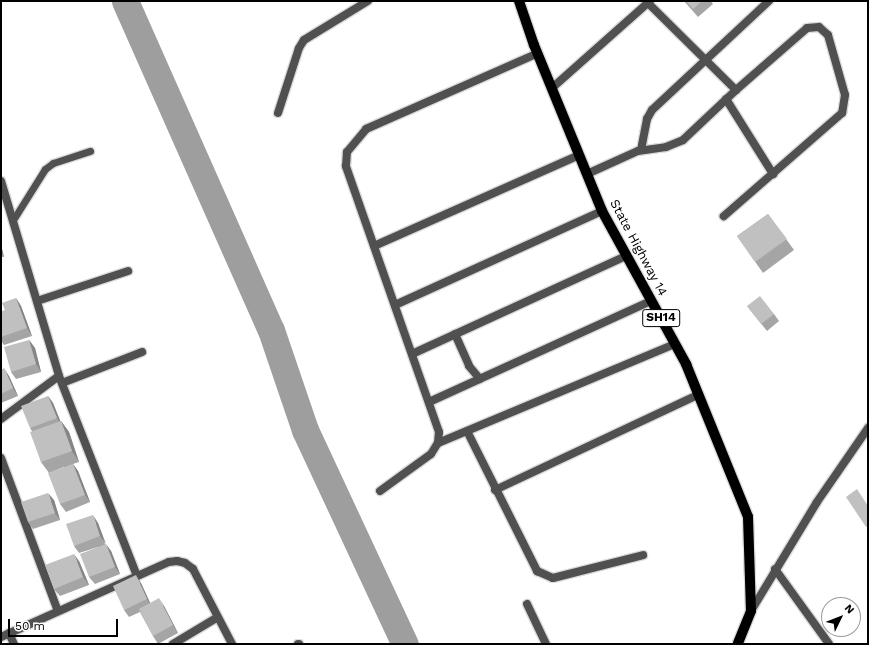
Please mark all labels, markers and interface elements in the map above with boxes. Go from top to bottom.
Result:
street label: State Highway 14 [606,197,670,299]
road number: SH14 [642,308,680,328]
north arrow [821,597,861,637]
text: N [842,602,857,617]
scale bar [10,611,120,637]
text: 50 m [15,619,45,633]

